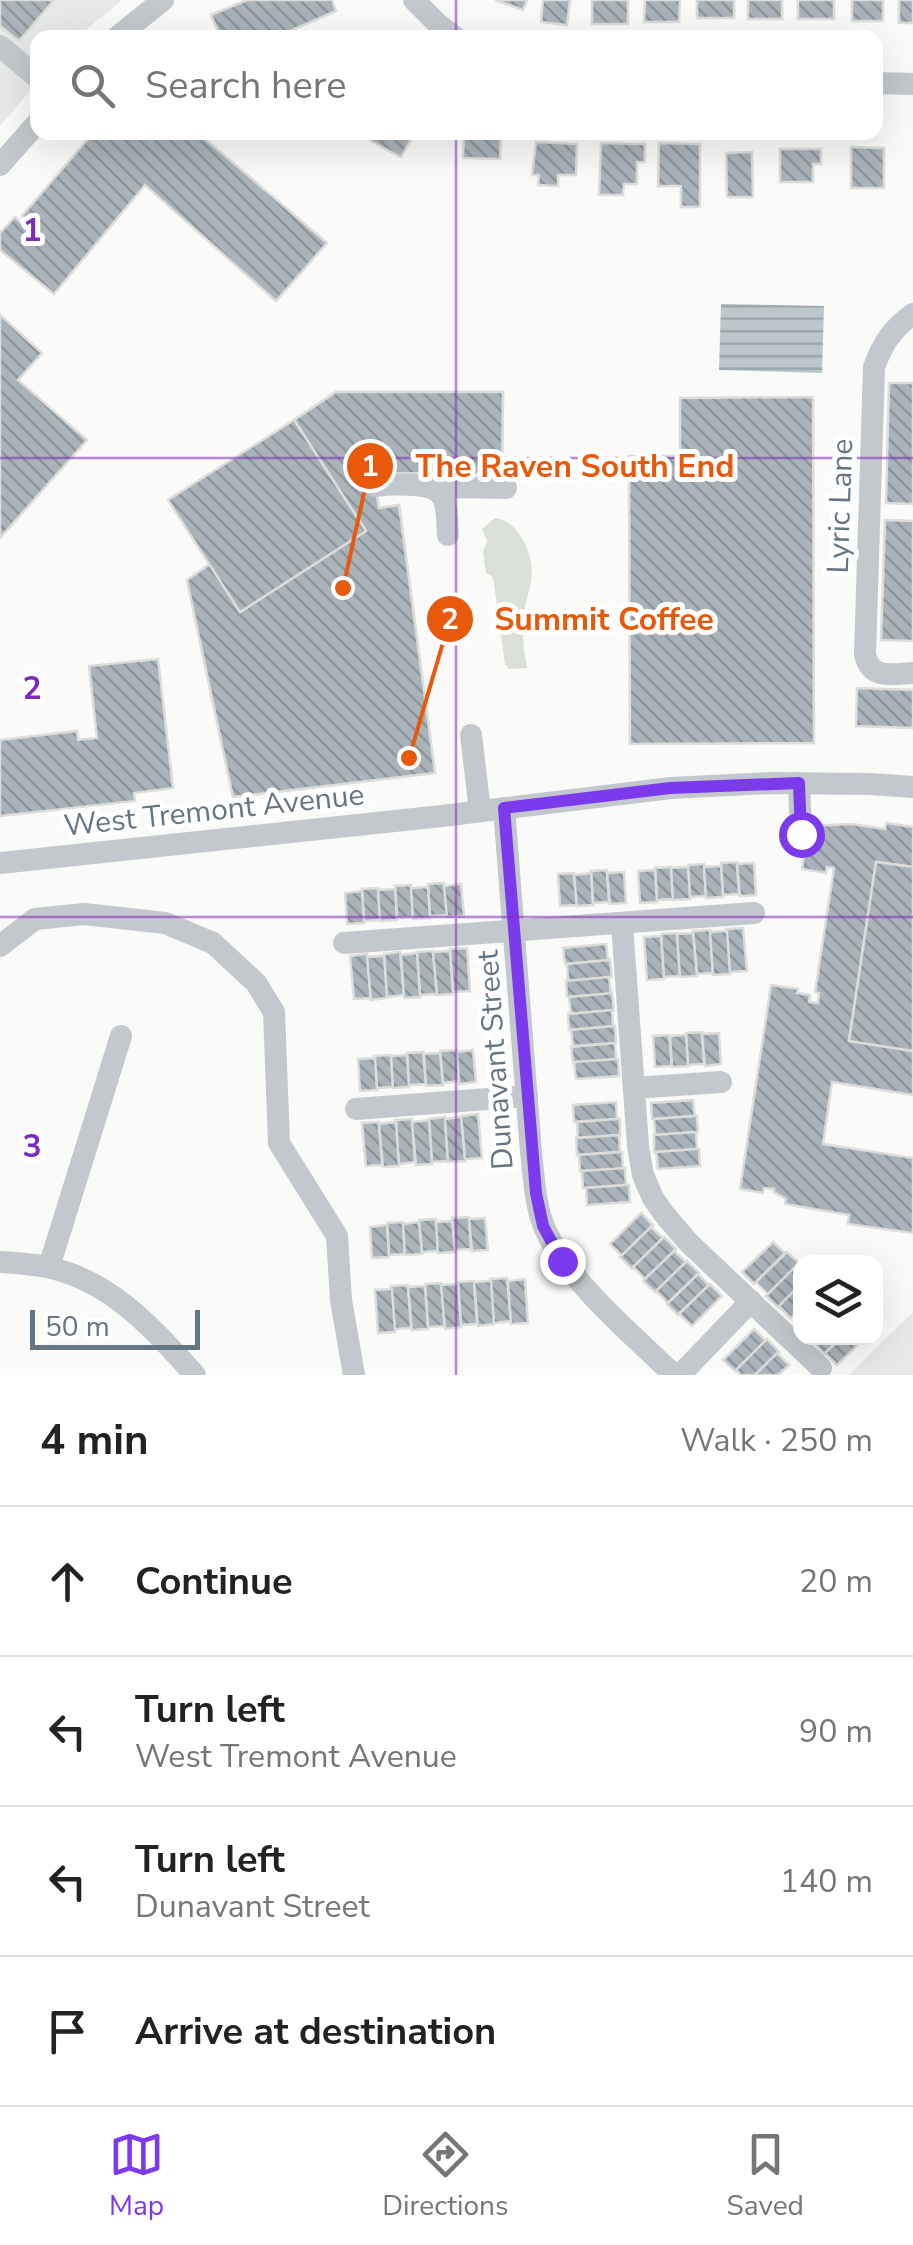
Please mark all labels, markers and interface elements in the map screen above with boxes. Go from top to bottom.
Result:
search box [30,30,883,140]
icon: search [65,58,120,113]
text: Search here [145,60,346,111]
text: 1 [22,209,42,252]
callout: The Raven South End [345,435,754,497]
street label: Lyric Lane [818,438,863,574]
text: The Raven South End [416,445,734,488]
text: 1 [361,446,379,487]
callout: Summit Coffee [425,588,734,650]
text: Summit Coffee [494,598,714,641]
text: 2 [441,599,459,640]
text: 2 [22,667,42,710]
street label: West Tremont Avenue [62,774,366,847]
route start [779,812,825,858]
street label: Dunavant Street [467,948,524,1171]
text: 3 [22,1125,42,1168]
route end [540,1239,586,1285]
map controls [793,1255,883,1345]
button: layers [793,1255,883,1345]
scale bar [30,1305,200,1350]
text: 50 m [45,1308,110,1346]
text: 4 min [40,1412,149,1469]
text: Walk · 250 m [680,1419,873,1462]
icon: ahead [40,1554,95,1609]
text: Continue [135,1556,293,1607]
text: 20 m [799,1560,873,1603]
text: Turn left [135,1684,285,1735]
icon: left [40,1704,95,1759]
text: 90 m [799,1710,873,1753]
text: West Tremont Avenue [135,1735,457,1778]
text: Turn left [135,1834,285,1885]
icon: left [40,1854,95,1909]
text: 140 m [780,1860,873,1903]
text: Dunavant Street [135,1885,370,1928]
icon: arrive [40,2004,95,2059]
text: Arrive at destination [135,2006,496,2057]
tab: Map [109,2127,164,2225]
tab: Directions [382,2127,508,2225]
tab: Saved [727,2127,804,2225]

